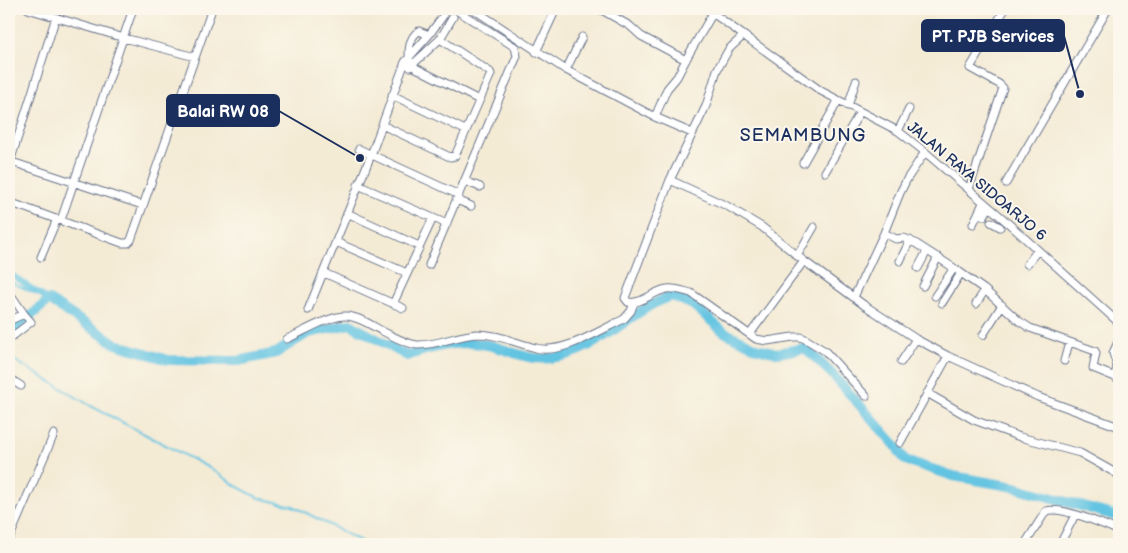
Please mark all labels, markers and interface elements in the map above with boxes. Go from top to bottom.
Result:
callout: PT. PJB Services [922,20,1064,51]
text: PT. PJB Services [932,28,1054,47]
callout: Balai RW 08 [167,95,279,126]
text: Balai RW 08 [177,103,269,122]
street label: JALAN RAYA SIDOARJO 6 [903,118,1050,245]
district label: SEMAMBUNG [740,125,866,146]

